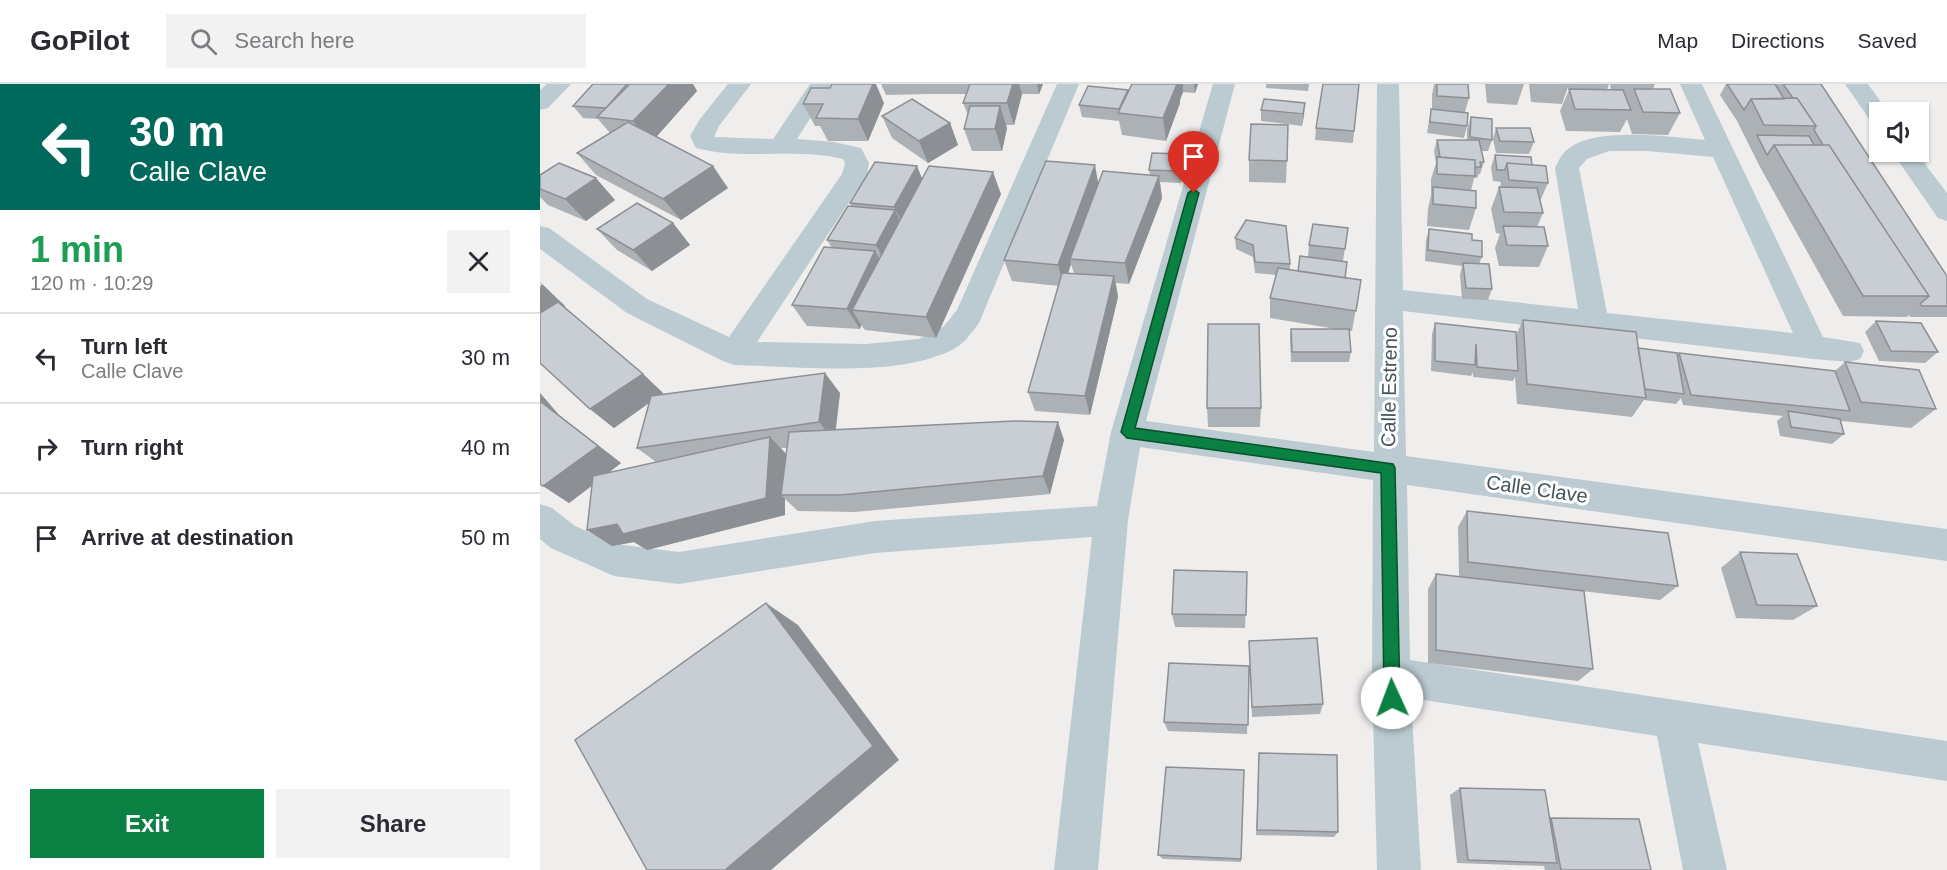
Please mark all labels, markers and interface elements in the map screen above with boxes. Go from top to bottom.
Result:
search box [166,14,586,68]
text: GoPilot [30,25,130,56]
icon: search [187,25,220,58]
text: Search here [235,28,354,53]
text: Map [1657,29,1698,52]
text: Directions [1731,29,1824,52]
text: Saved [1857,29,1917,52]
map controls [1869,102,1929,162]
button: sound [1869,102,1929,162]
icon: left [30,108,108,186]
text: 30 m [129,108,225,155]
pin [1168,131,1219,193]
icon: arrive [1177,140,1210,173]
text: Calle Clave [129,157,267,187]
text: 1 min [30,229,124,270]
button: close [447,230,510,293]
text: 120 m · 10:29 [30,272,153,294]
street label: Calle Estreno [1377,327,1401,447]
text: Turn left [81,334,167,359]
icon: left [30,342,63,375]
text: 30 m [461,345,510,370]
text: Calle Clave [81,360,183,382]
icon: right [30,432,63,465]
text: Turn right [81,435,183,460]
text: 40 m [461,435,510,460]
street label: Calle Clave [1485,471,1589,507]
icon: arrive [30,522,63,555]
text: Arrive at destination [81,525,294,550]
text: 50 m [461,525,510,550]
position arrow [1360,666,1424,730]
button: Exit [30,789,264,858]
button: Share [276,789,510,858]

